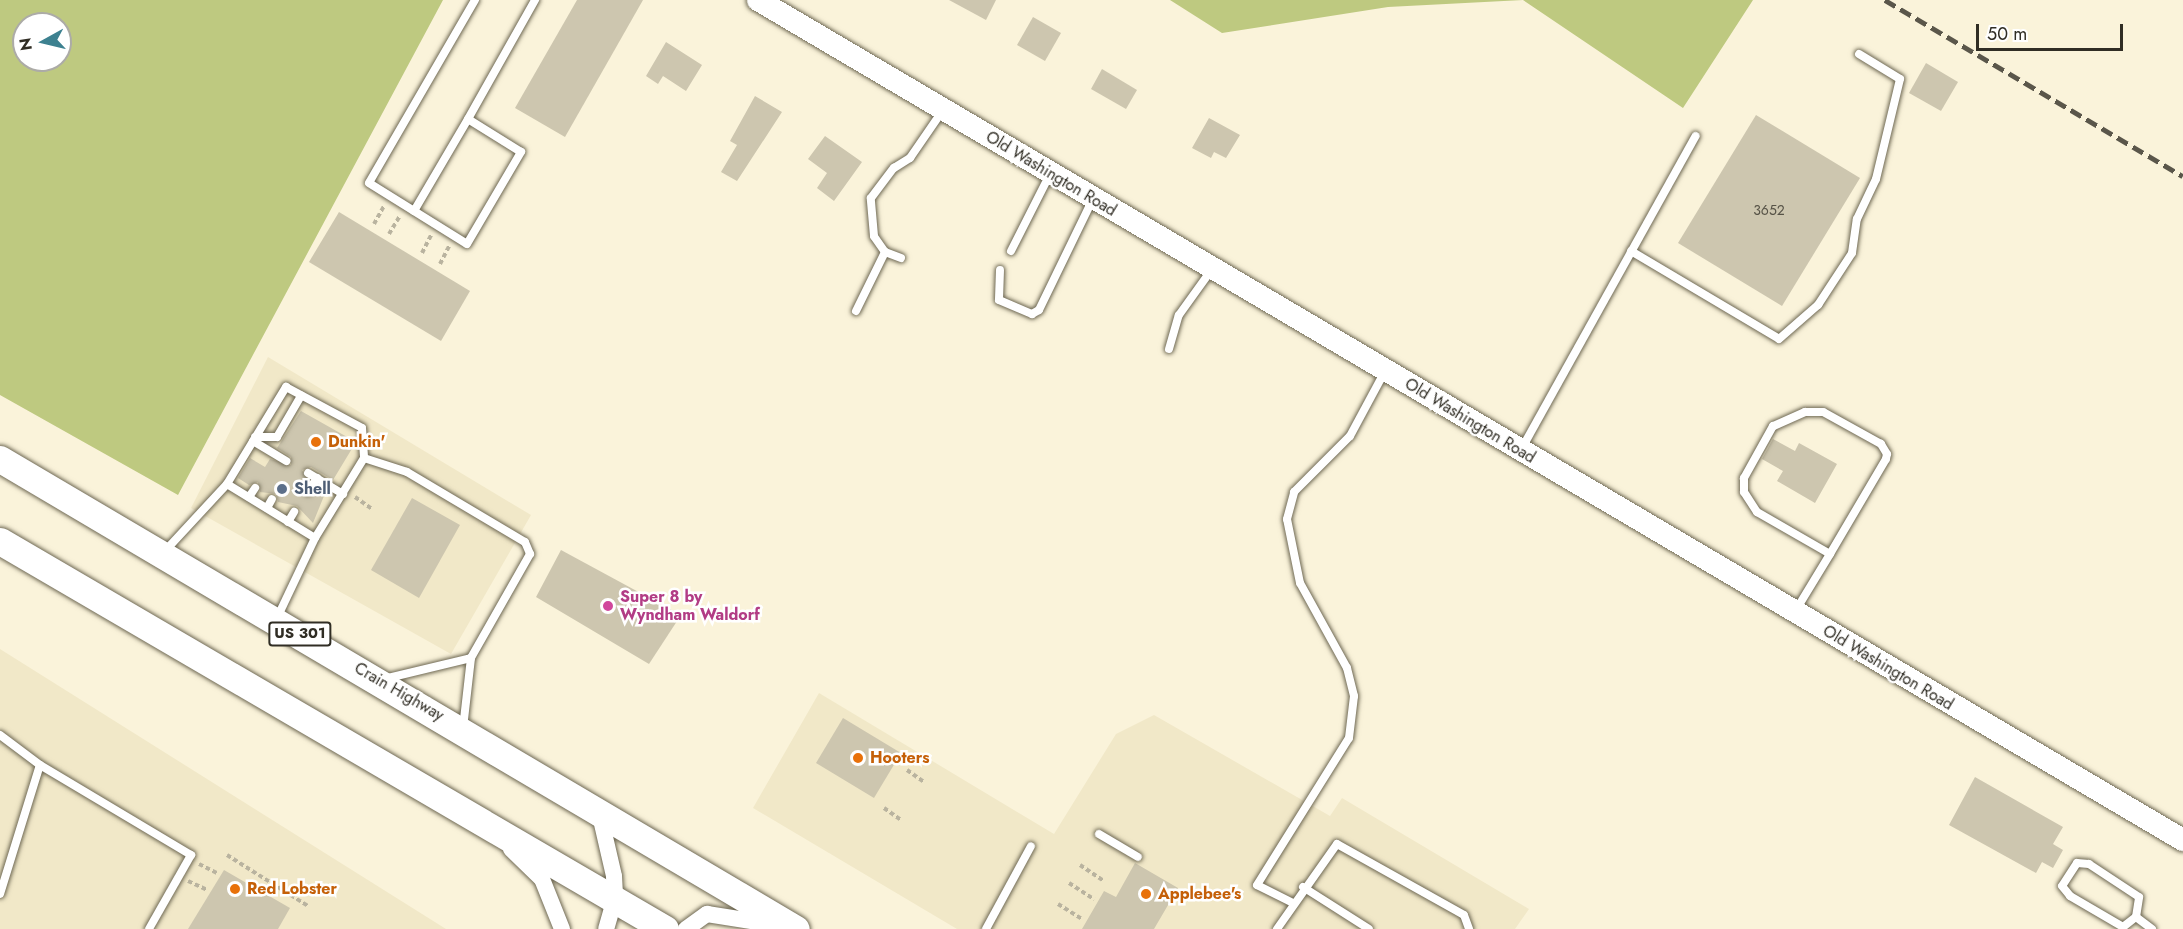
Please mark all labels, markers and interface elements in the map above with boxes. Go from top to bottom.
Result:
north arrow [12,12,72,72]
scale bar [1979,12,2126,50]
text: 50 m [1987,21,2027,47]
text: N [13,36,38,52]
street label: Old Washington Road [982,127,1120,221]
house number: 3652 [1753,202,1785,218]
street label: Old Washington Road [1401,374,1539,468]
place label: Dunkin' [328,432,385,452]
marker: Dunkin' [309,435,323,449]
place label: Shell [294,479,331,499]
marker: Shell [275,482,289,496]
place label: Super 8 by Wyndham Waldorf [620,587,760,625]
marker: Super 8 by Wyndham Waldorf [601,599,615,613]
street label: Old Washington Road [1819,621,1957,715]
road number: US 301 [267,622,333,646]
street label: Crain Highway [351,659,447,725]
place label: Hooters [870,748,930,768]
marker: Hooters [851,751,865,765]
place label: Red Lobster [247,879,337,899]
marker: Red Lobster [228,882,242,896]
place label: Applebee's [1158,884,1241,904]
marker: Applebee's [1139,887,1153,901]

